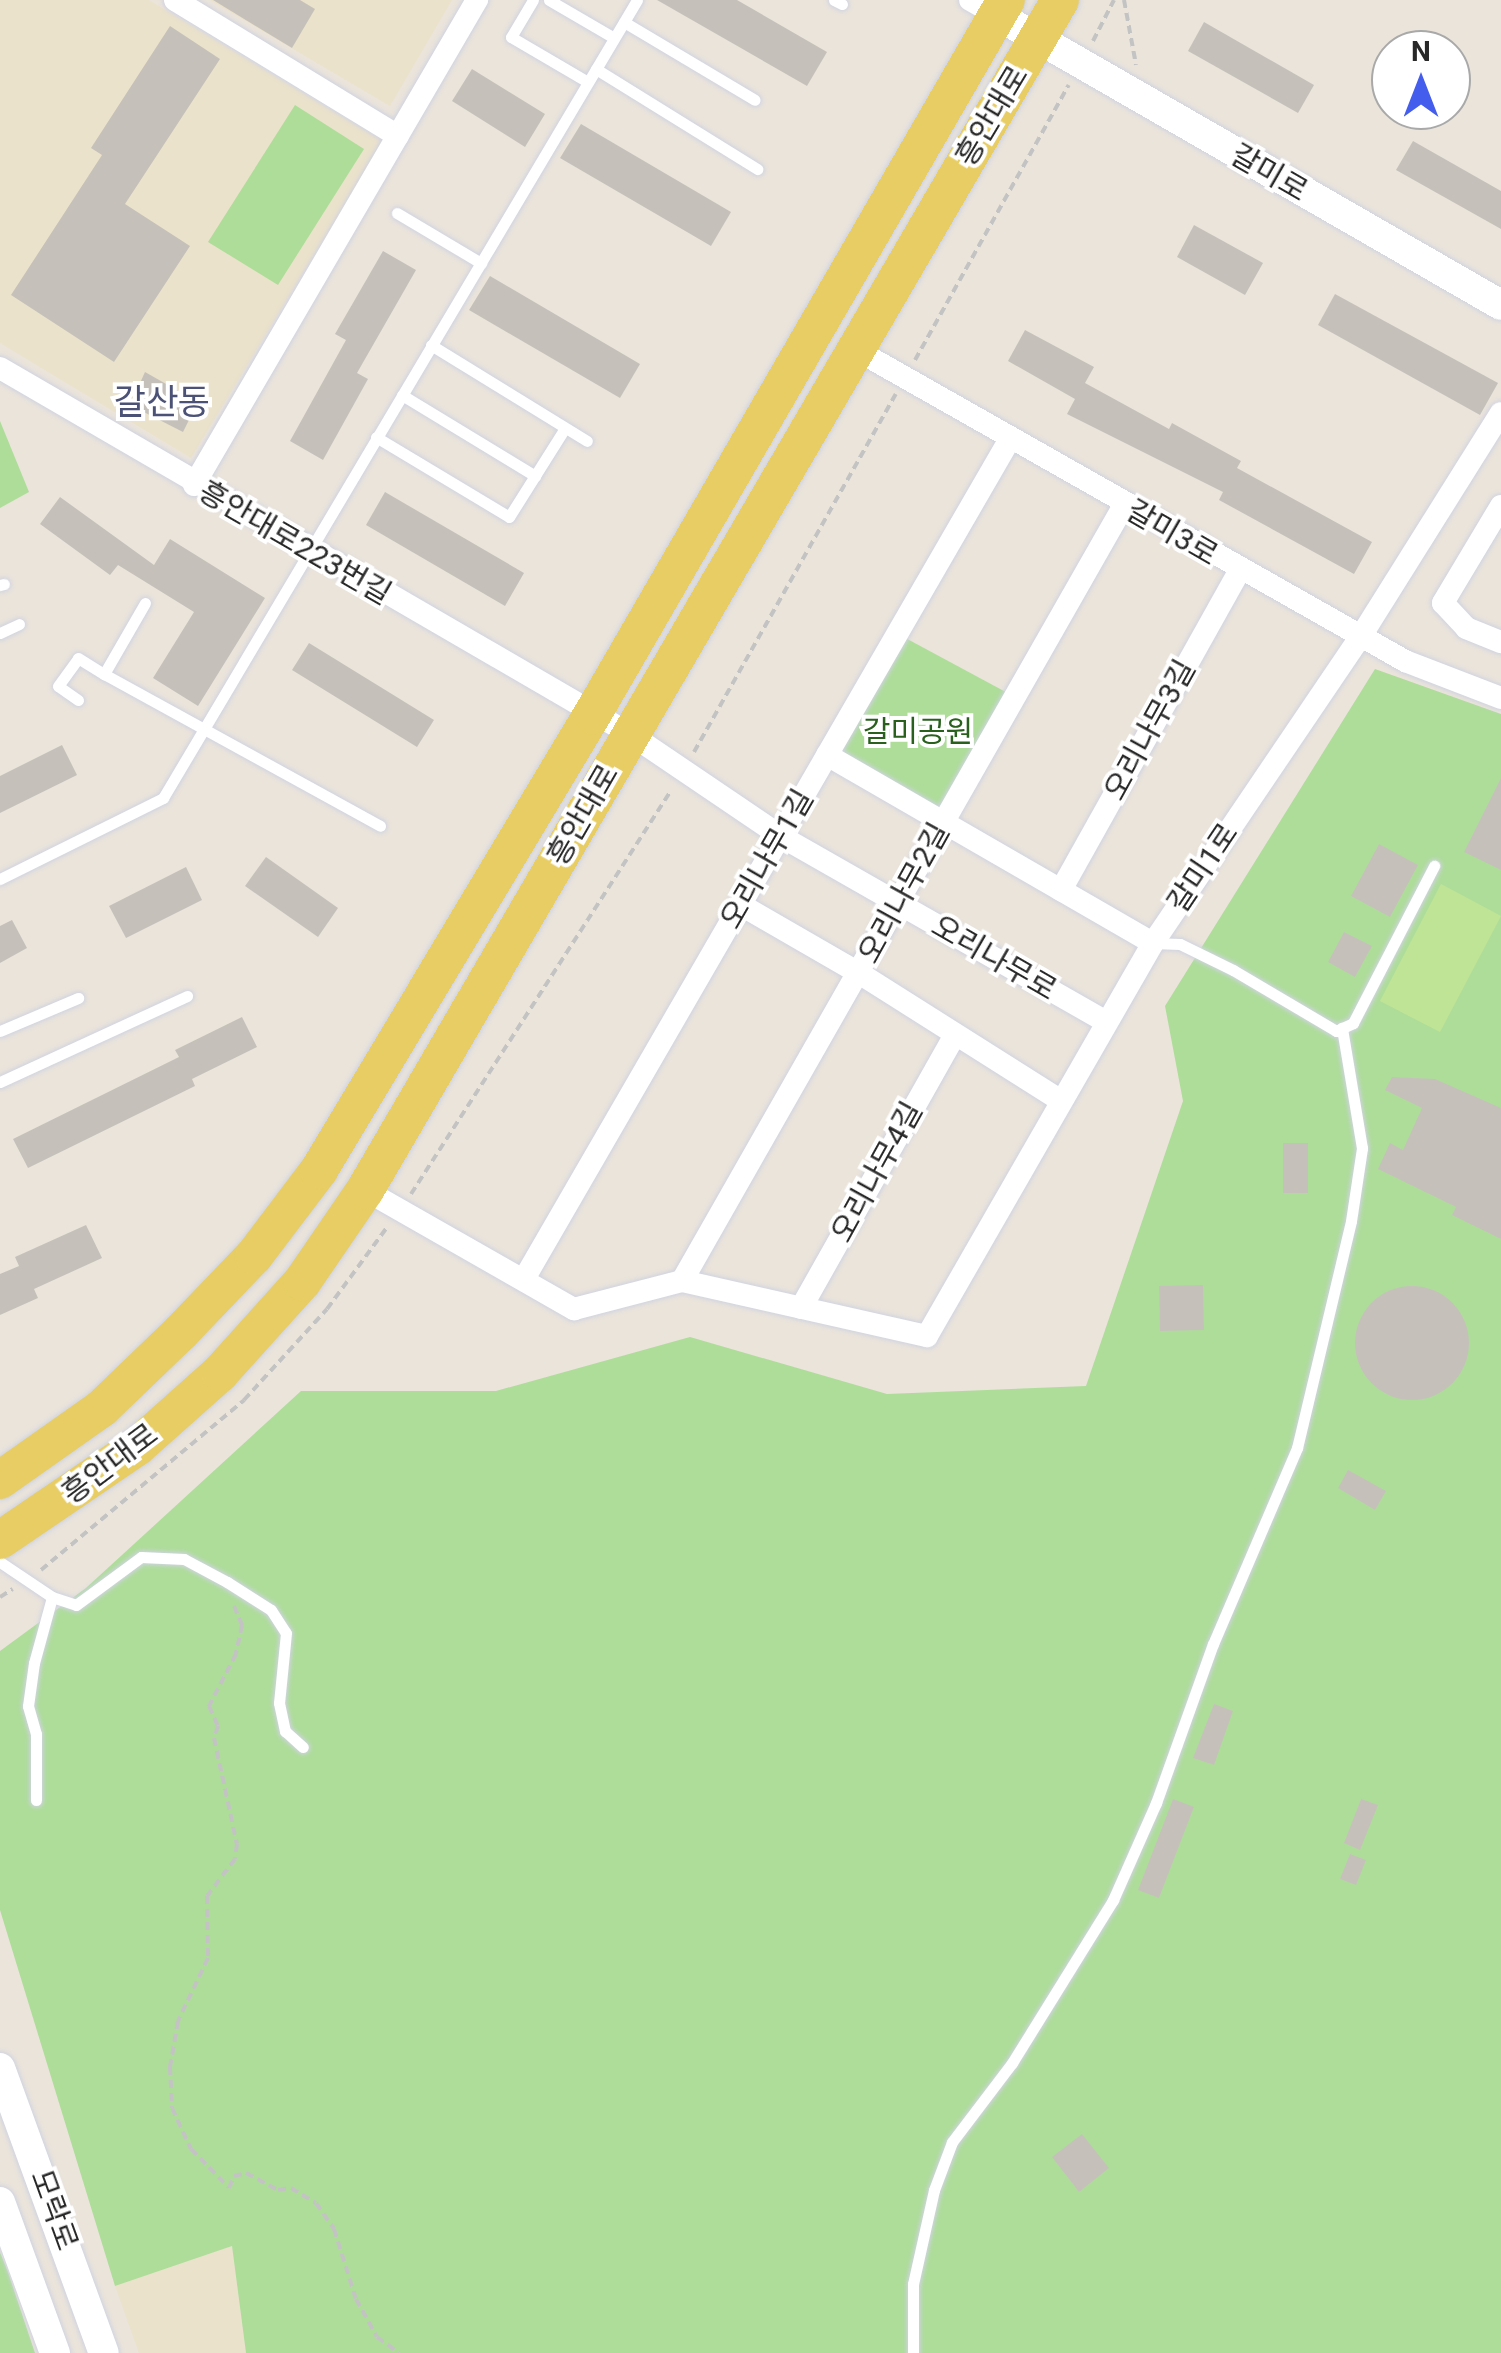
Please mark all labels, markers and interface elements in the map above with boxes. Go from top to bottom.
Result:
north arrow [1371,30,1471,130]
text: N [1411,35,1431,68]
street label: 흥안대로 [948,59,1036,173]
street label: 갈미로 [1224,137,1314,209]
district label: 갈산동 [114,382,210,424]
street label: 흥안대로223번길 [192,473,398,613]
street label: 갈미3로 [1120,492,1224,574]
street label: 오리나무3길 [1097,654,1203,806]
park label: 갈미공원 [863,714,973,750]
street label: 흥안대로 [540,758,626,872]
street label: 오리나무1길 [713,783,821,935]
street label: 오리나무2길 [851,817,957,969]
street label: 갈미1로 [1160,817,1246,919]
street label: 오리나무로 [925,908,1063,1008]
street label: 오리나무4길 [824,1096,930,1248]
street label: 흥안대로 [55,1416,165,1512]
street label: 모락로 [23,2165,85,2255]

